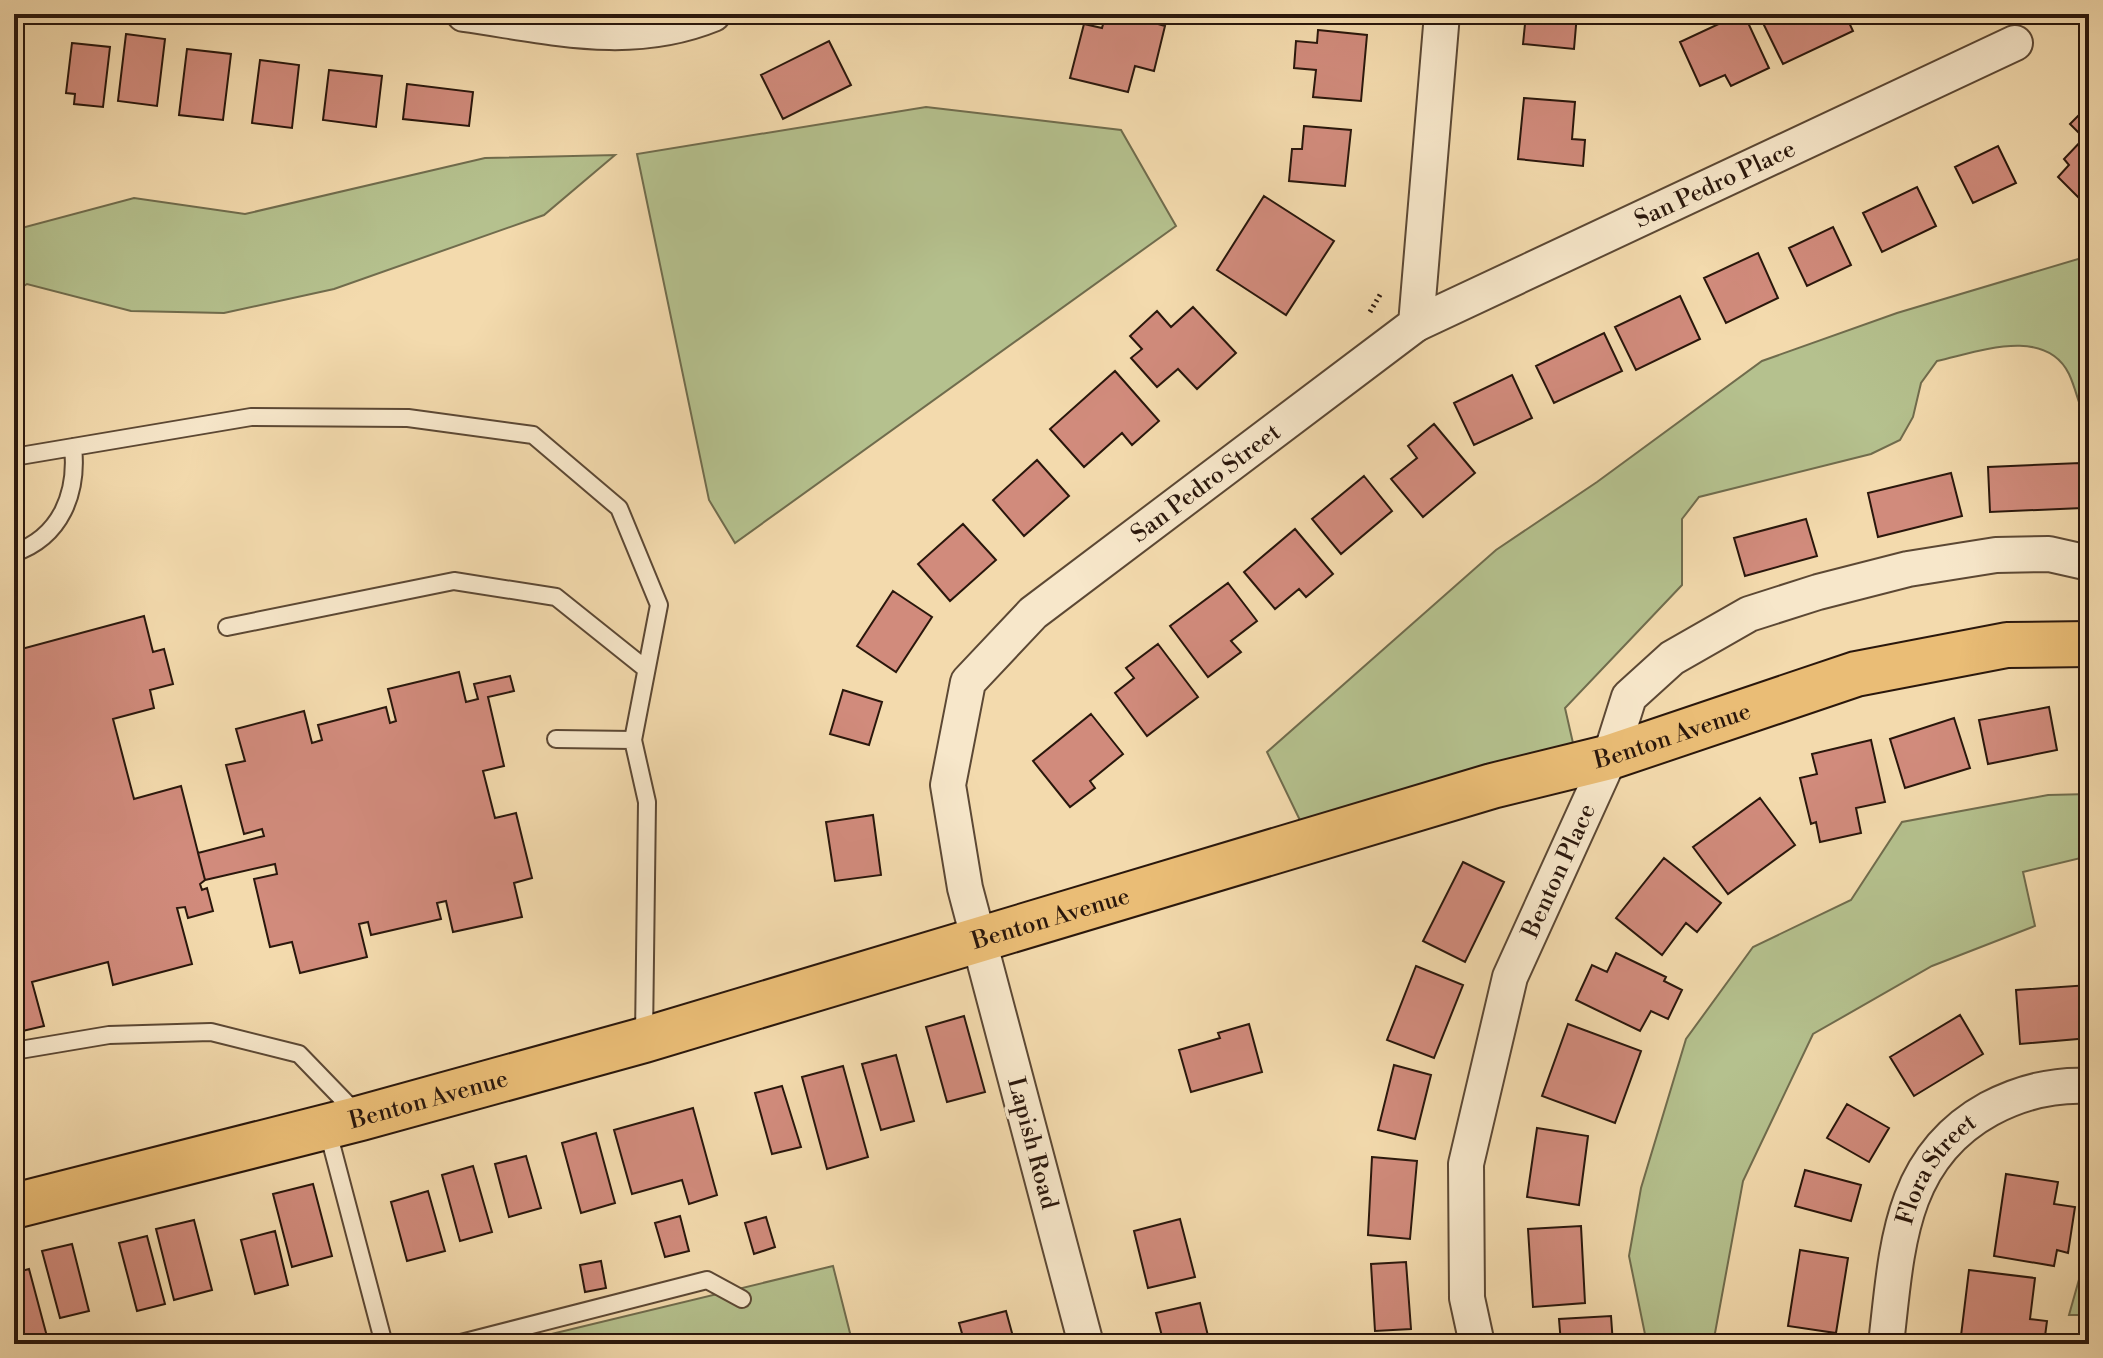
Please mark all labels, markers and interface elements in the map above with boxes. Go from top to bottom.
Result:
street label: San Pedro Place [1630,134,1800,235]
street label: San Pedro Street [1125,417,1287,550]
street label: Benton Avenue [1590,697,1755,777]
street label: Benton Place [1515,799,1603,944]
street label: Benton Avenue [967,881,1133,957]
street label: Benton Avenue [345,1064,512,1137]
street label: Lapish Road [1000,1074,1064,1213]
street label: Flora Street [1890,1107,1983,1228]

